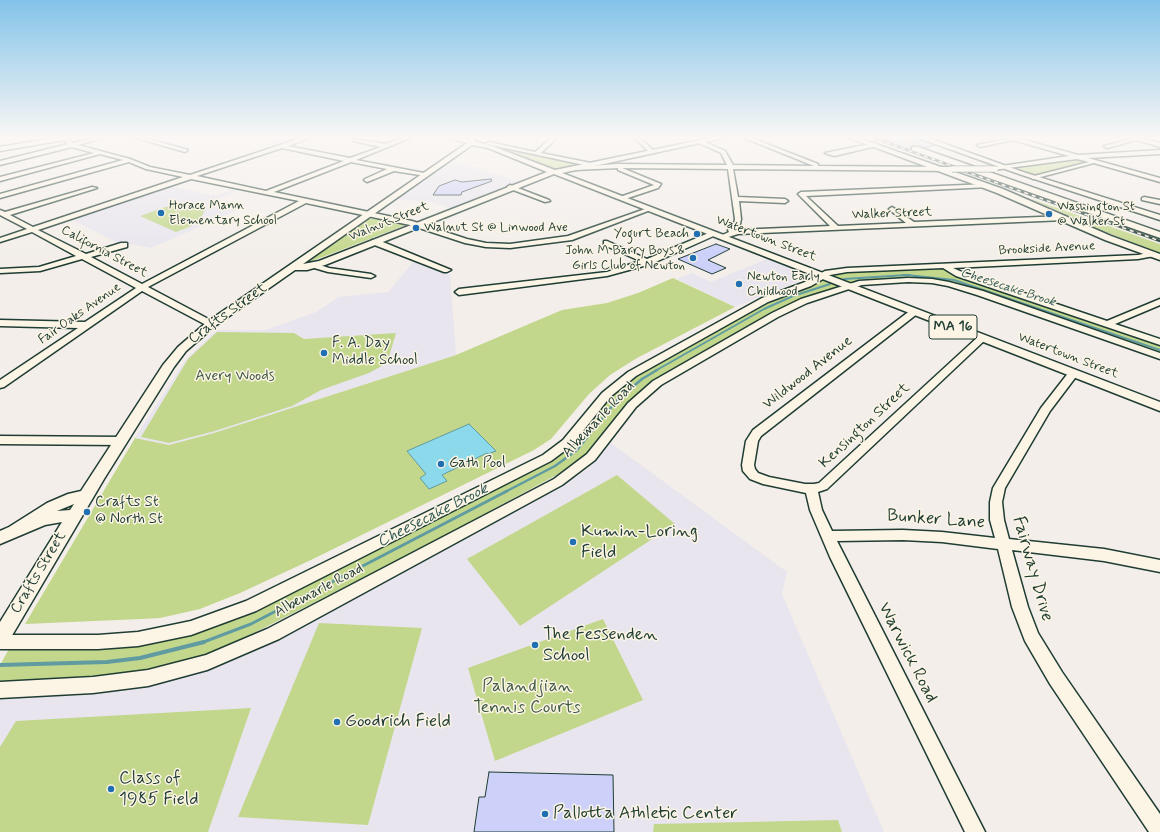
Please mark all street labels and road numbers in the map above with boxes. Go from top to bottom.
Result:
street label: Walnut Street [347,199,431,245]
street label: Walker Street [852,205,932,223]
street label: Watertown Street [714,213,818,265]
street label: California Street [58,223,150,281]
street label: Brookside Avenue [998,239,1096,259]
street label: Fair Oaks Avenue [36,280,124,348]
street label: Crafts Street [185,280,271,348]
road number: MA 16 [929,315,977,339]
street label: Watertown Street [1016,330,1120,382]
street label: Wildwood Avenue [760,332,856,414]
street label: Albemarle Road [559,378,639,462]
street label: Kensington Street [816,380,914,472]
street label: Bunker Lane [886,506,986,534]
street label: Fairway Drive [1007,514,1057,624]
street label: Crafts Street [7,529,71,617]
street label: Albemarle Road [271,560,367,622]
street label: Warwick Road [872,599,942,707]

